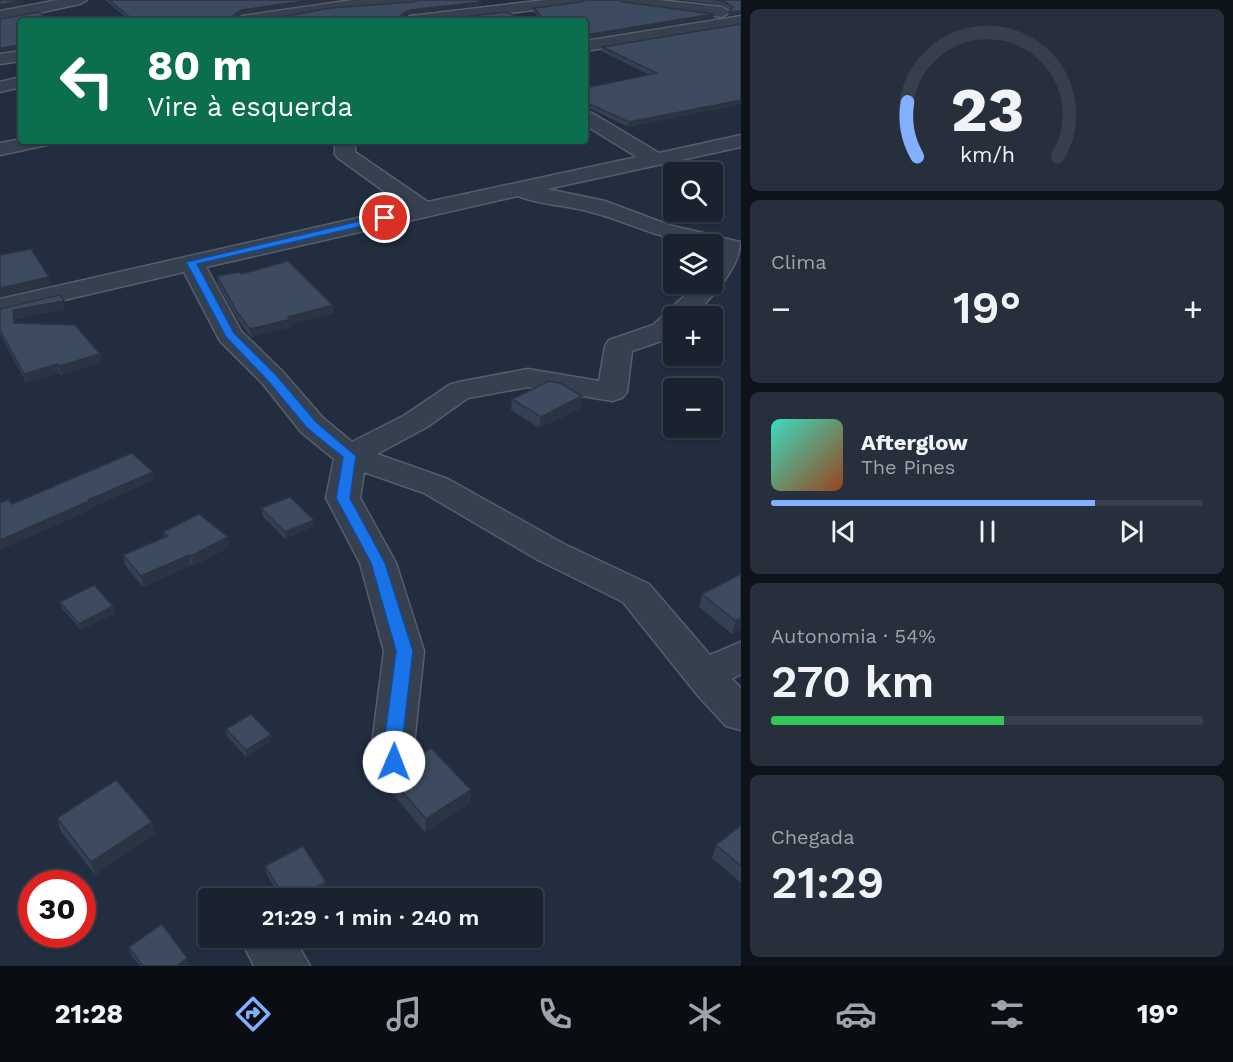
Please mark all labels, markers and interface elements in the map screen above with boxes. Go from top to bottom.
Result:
text: 80 m [147,41,252,90]
icon: left [48,42,126,120]
text: 23 [950,73,1024,146]
text: Vire à esquerda [147,91,353,123]
text: km/h [959,143,1015,168]
map controls [663,162,723,438]
button: search [663,162,723,222]
pin [359,192,410,243]
icon: arrive [368,201,401,234]
button: layers [663,234,723,294]
text: Clima [771,250,827,274]
text: 19° [953,281,1021,334]
text: − [771,289,791,328]
text: + [1183,289,1203,328]
button: + [663,306,723,366]
button: − [663,378,723,438]
text: Afterglow [861,430,968,455]
text: The Pines [861,455,955,479]
icon: previous [827,515,860,548]
icon: pause [971,515,1004,548]
icon: next [1115,515,1148,548]
text: Autonomia · 54% [771,624,936,648]
text: 270 km [771,655,934,708]
position arrow [362,730,426,794]
text: Chegada [771,825,854,849]
text: 21:29 [771,856,884,909]
speed limit sign: 30 [18,870,96,948]
text: 21:29 · 1 min · 240 m [262,905,479,930]
icon: directions [232,993,274,1035]
icon: music [383,993,425,1035]
icon: phone [534,993,576,1035]
icon: climate [684,993,726,1035]
icon: car [835,993,877,1035]
icon: filters [986,993,1028,1035]
text: 21:28 [54,998,123,1030]
text: 19° [1137,998,1179,1030]

